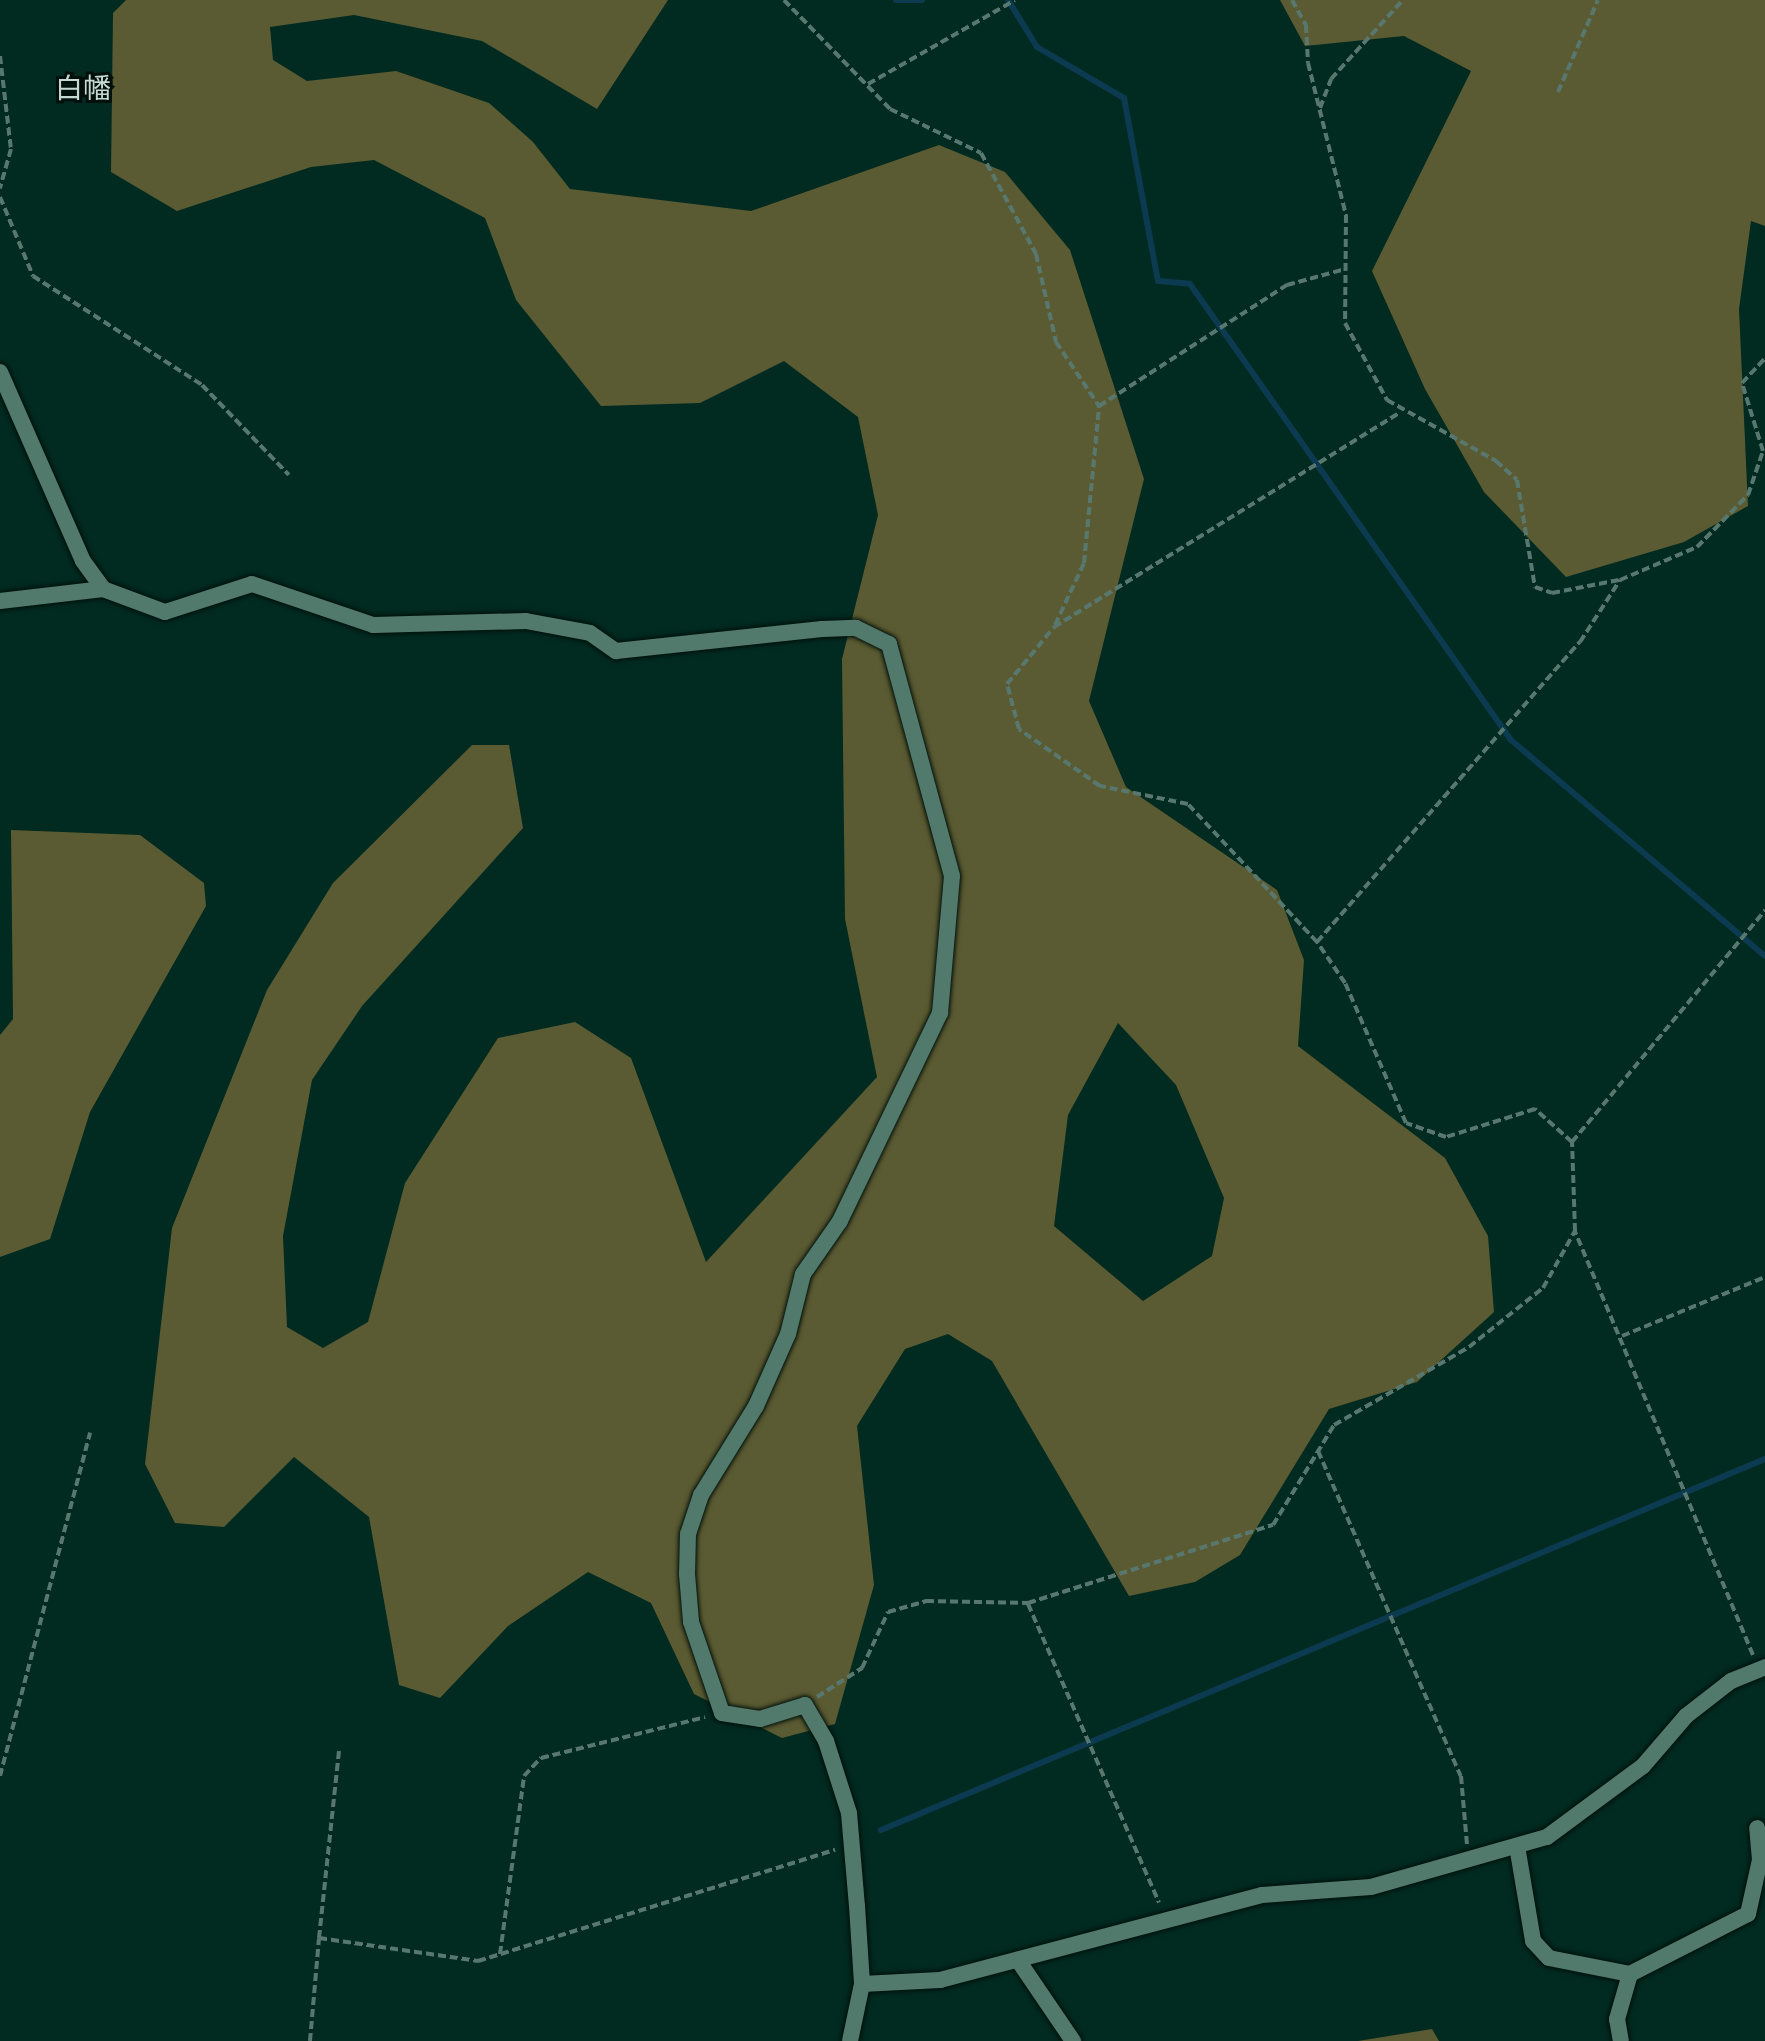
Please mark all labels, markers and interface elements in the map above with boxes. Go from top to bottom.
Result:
district label: 白幡 [55,71,111,105]

